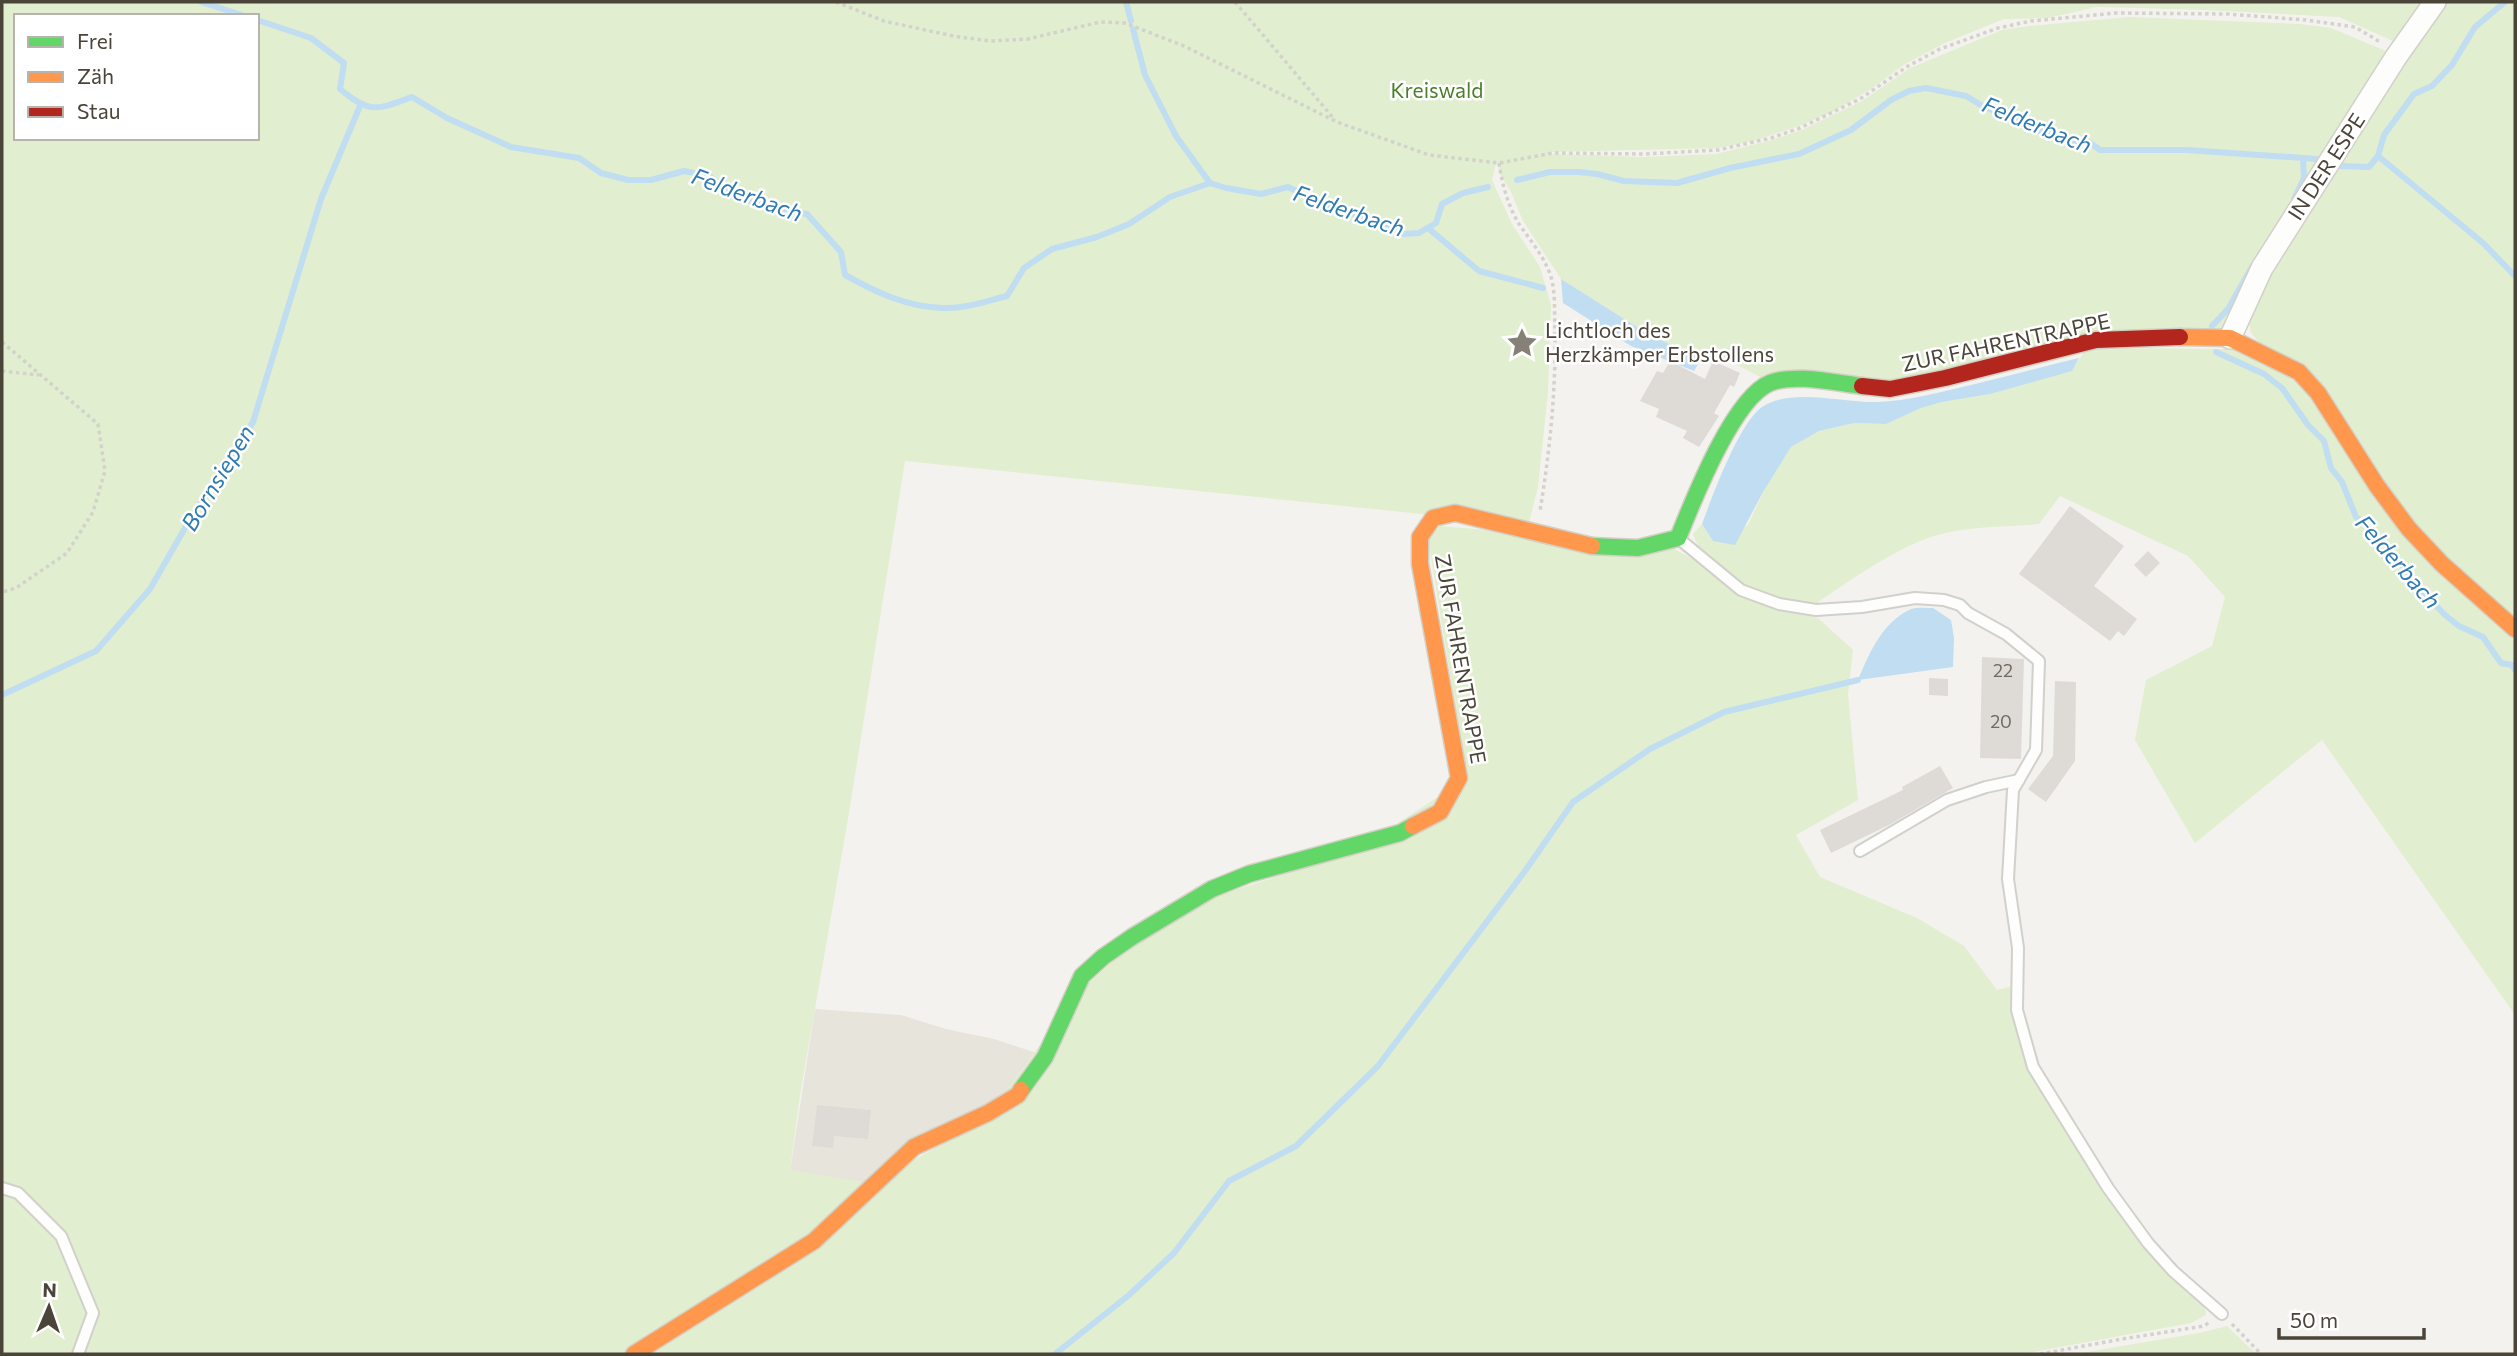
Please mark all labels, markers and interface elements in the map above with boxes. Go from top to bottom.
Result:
legend [14,14,259,140]
text: Frei [77,28,113,53]
text: Zäh [77,63,114,88]
park label: Kreiswald [1391,77,1483,102]
water label: Felderbach [1979,89,2096,159]
text: Stau [77,98,120,123]
street label: IN DER ESPE [2282,108,2369,224]
water label: Felderbach [688,161,806,227]
water label: Felderbach [1290,178,1408,242]
street label: ZUR FAHRENTRAPPE [1899,307,2112,376]
place label: Lichtloch des Herzkämper Erbstollens [1545,317,1774,366]
place icon: Lichtloch des Herzkämper Erbstollens [1505,326,1539,360]
water label: Bornsiepen [175,420,260,535]
water label: Felderbach [2350,509,2447,614]
street label: ZUR FAHRENTRAPPE [1431,552,1492,765]
house number: 22 [1993,659,2013,681]
house number: 20 [1990,710,2012,732]
north arrow [14,1272,84,1342]
text: N [42,1278,57,1301]
scale bar [2279,1296,2424,1340]
text: 50 m [2290,1307,2338,1332]

